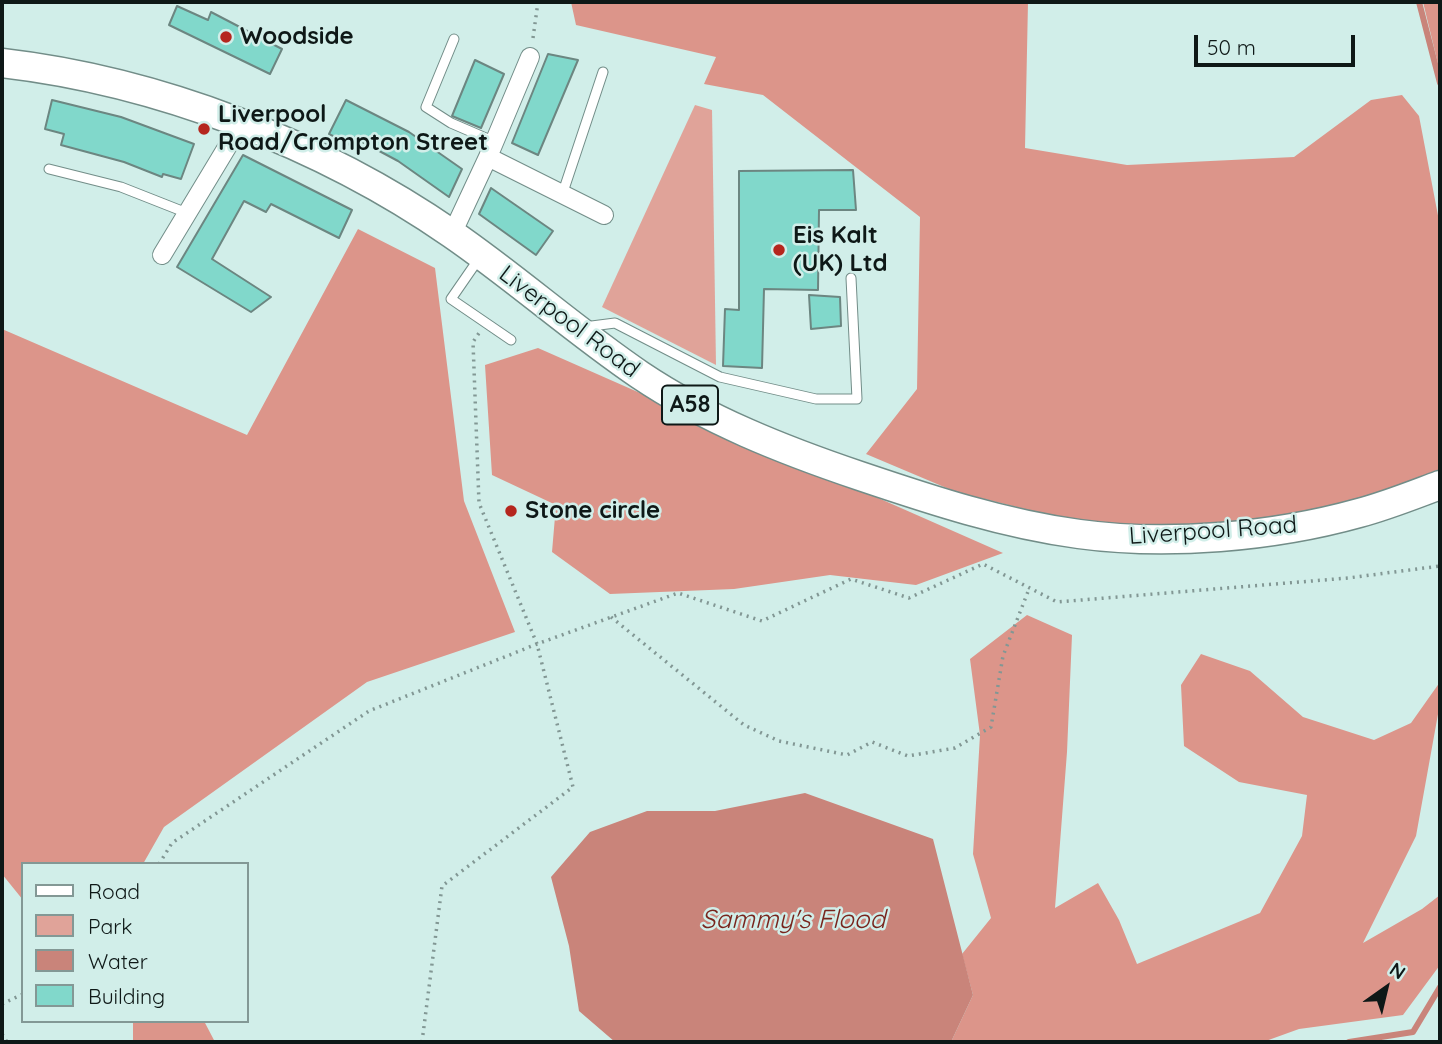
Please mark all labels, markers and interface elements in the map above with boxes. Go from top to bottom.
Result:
scale bar [1197,21,1358,65]
place label: Woodside [240,23,354,51]
marker: Woodside [218,29,234,45]
text: 50 m [1207,34,1256,60]
place label: Liverpool Road/Crompton Street [218,101,488,157]
marker: Liverpool Road/Crompton Street [196,121,212,137]
place label: Eis Kalt (UK) Ltd [793,222,888,278]
marker: Eis Kalt (UK) Ltd [771,242,787,258]
street label: Liverpool Road [493,260,645,384]
road number: A58 [662,386,718,424]
place label: Stone circle [525,497,660,525]
marker: Stone circle [503,503,519,519]
street label: Liverpool Road [1128,511,1298,551]
legend [21,862,248,1023]
text: Road [88,878,140,904]
water label: Sammy's Flood [701,904,885,936]
text: Park [88,913,132,939]
text: Water [88,948,148,974]
north arrow [1351,953,1421,1023]
text: N [1385,957,1410,984]
text: Building [88,983,165,1009]

